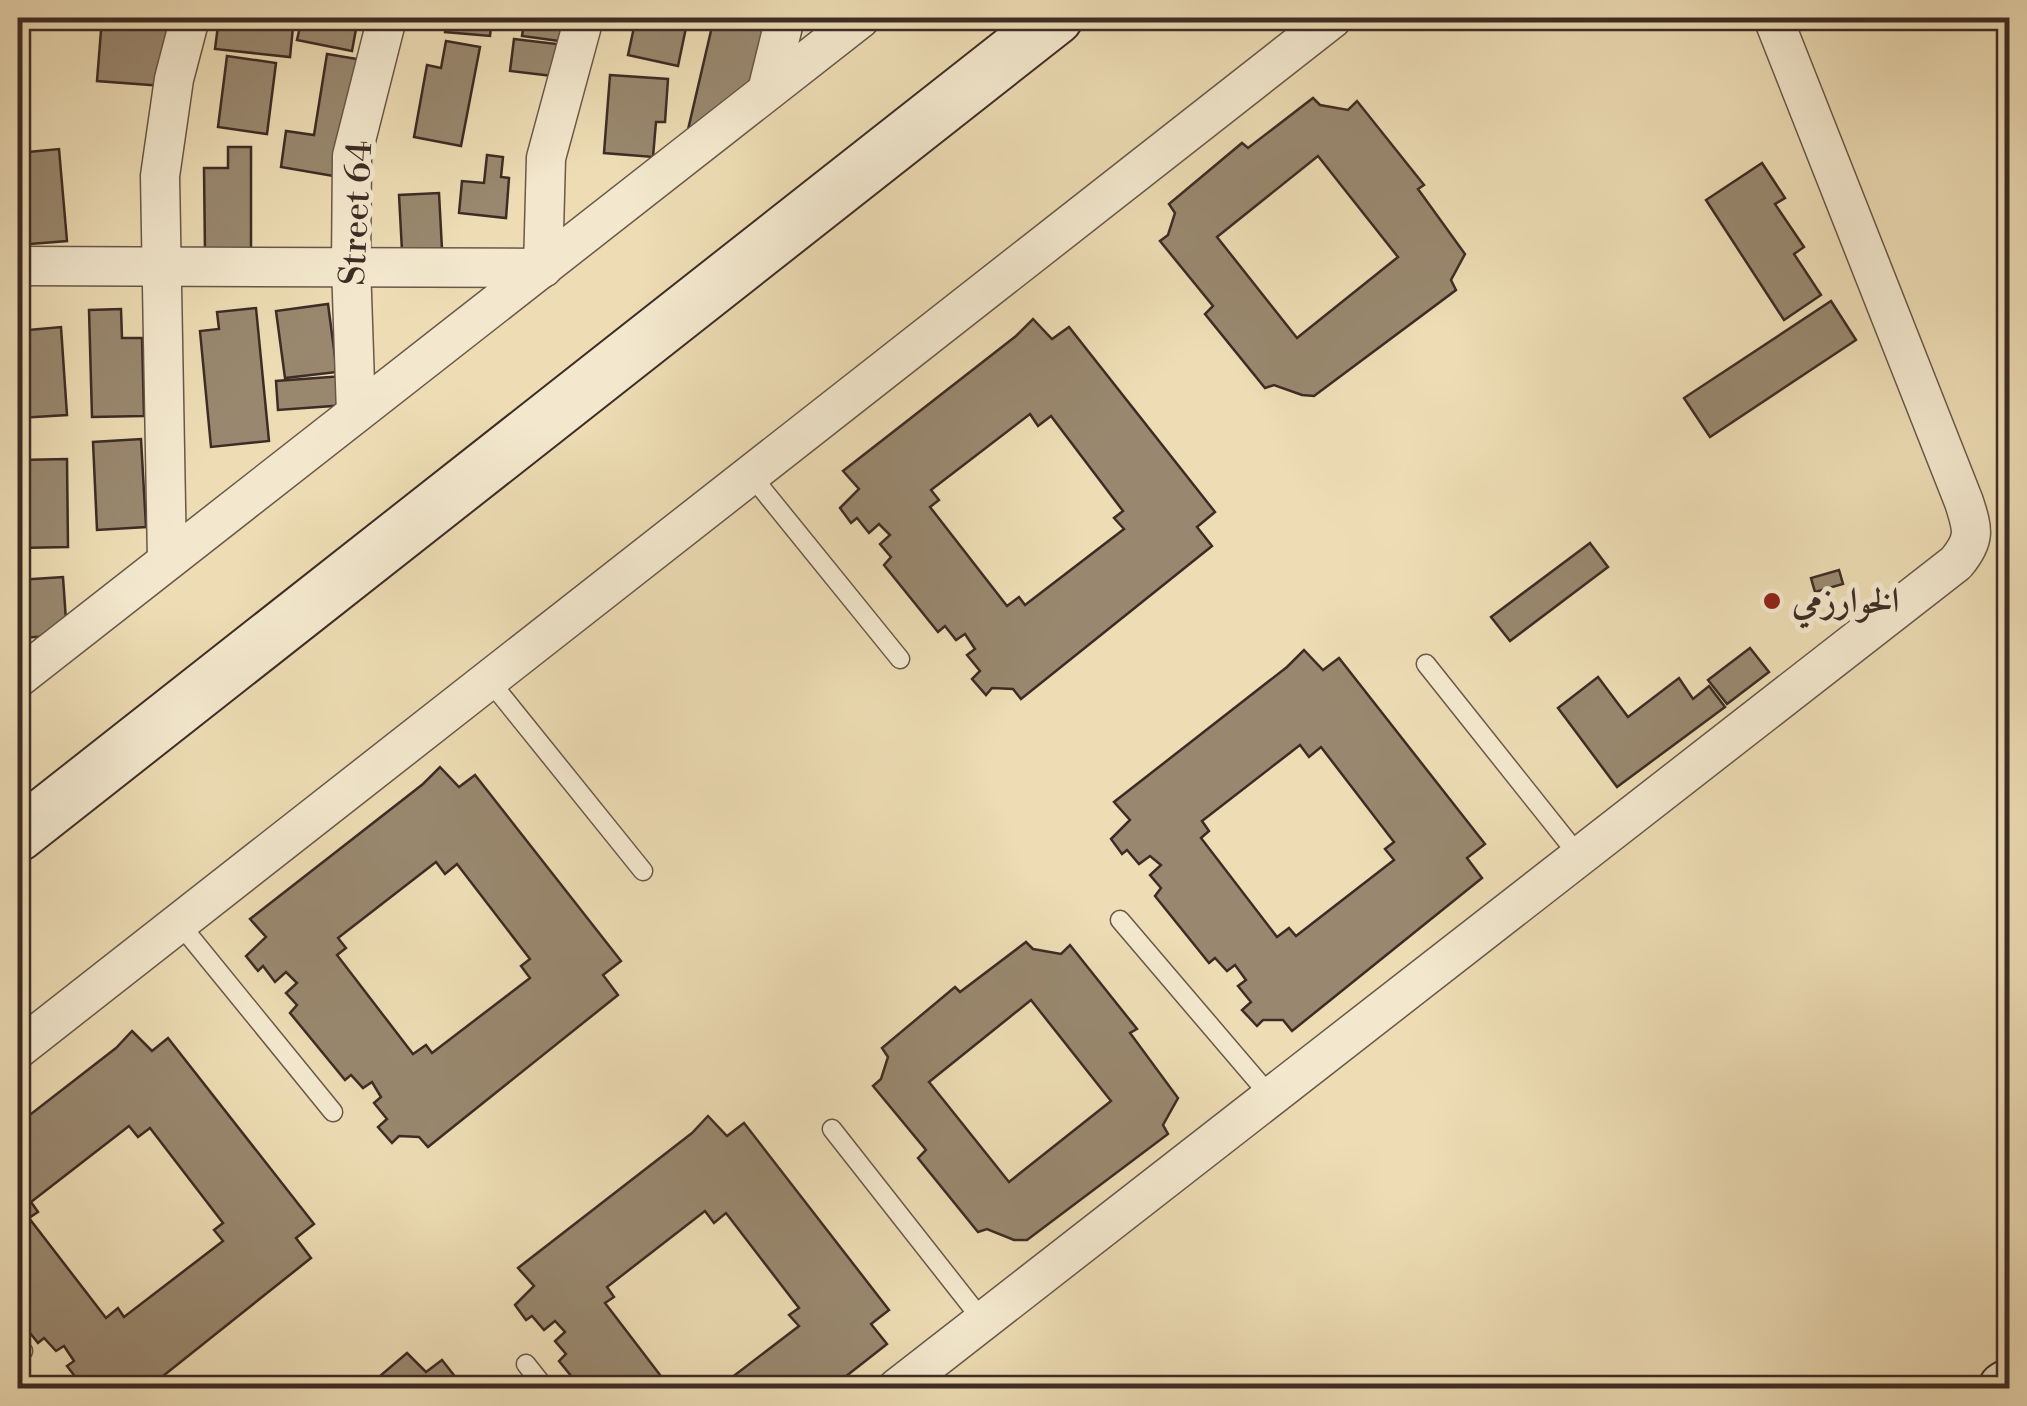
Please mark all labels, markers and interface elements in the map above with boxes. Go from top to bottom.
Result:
street label: Street 64 [332,139,382,287]
place label: الخوارزمي [1791,580,1899,629]
marker: الخوارزمي [1761,590,1783,612]

